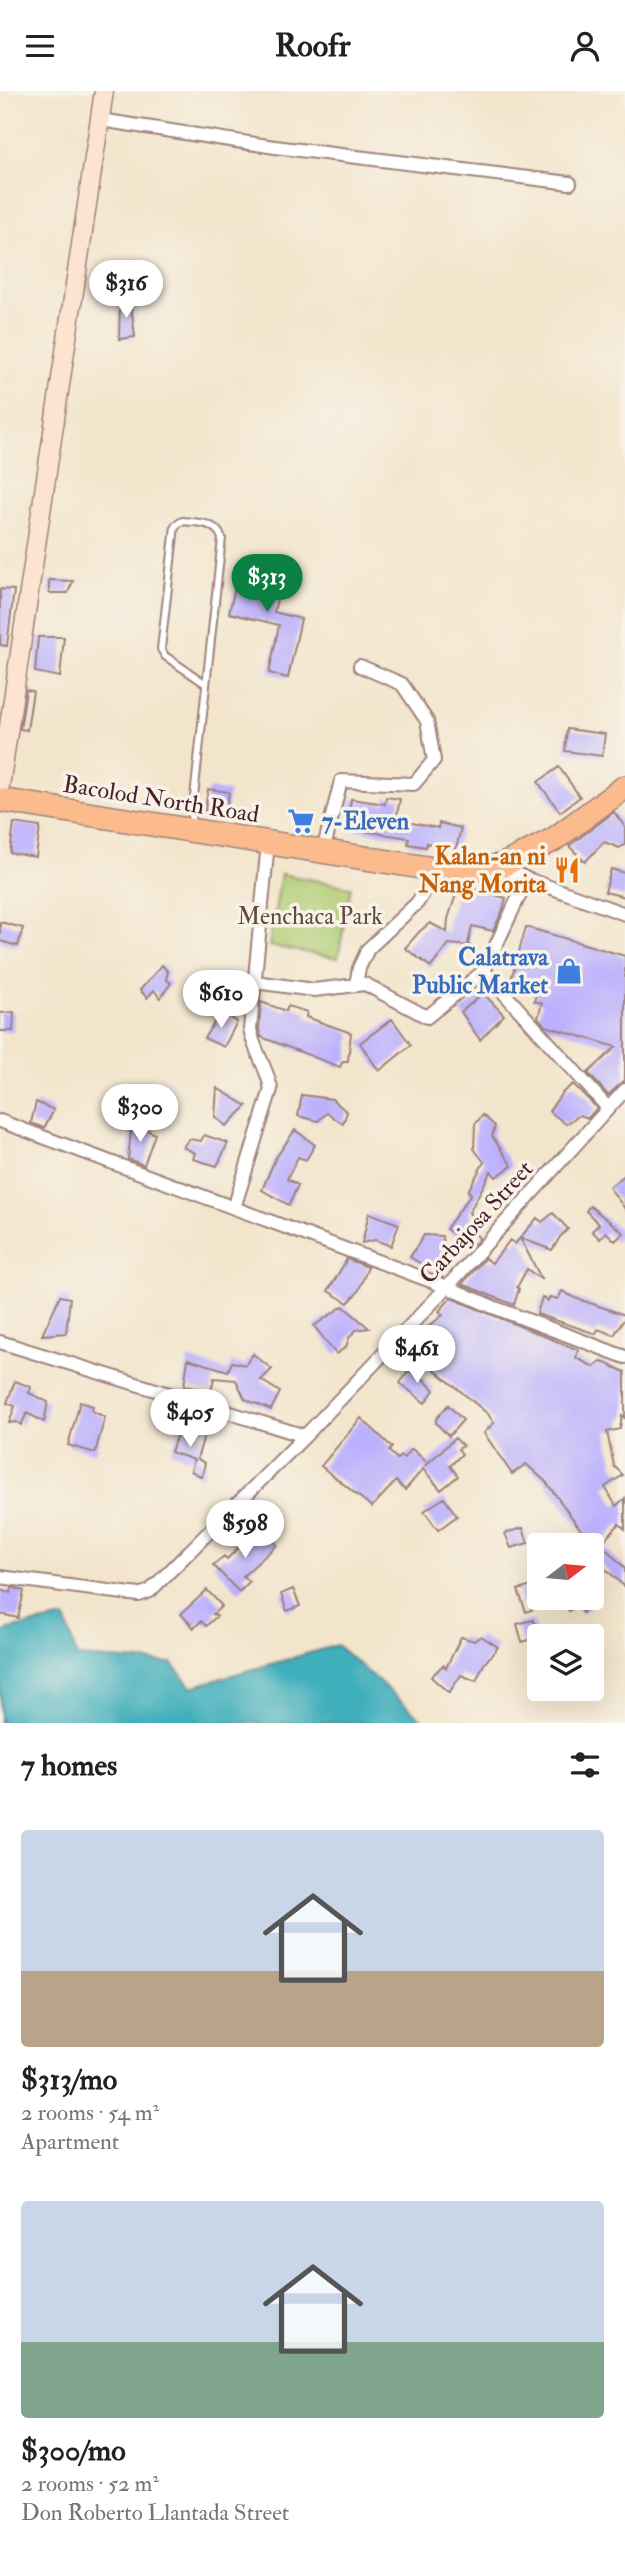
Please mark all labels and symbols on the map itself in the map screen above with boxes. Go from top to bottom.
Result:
pin: $316 [85,261,167,320]
pin: $313 [226,554,308,614]
street label: Bacolod North Road [61,769,261,830]
supermarket icon: 7-Eleven [286,806,316,836]
place label: 7-Eleven [322,806,410,837]
place label: Kalan-an ni Nang Morita [418,841,547,900]
restaurant icon: Kalan-an ni Nang Morita [552,855,582,885]
park label: Menchaca Park [237,901,383,932]
place label: Calatrava Public Market [412,942,549,1001]
shop icon: Calatrava Public Market [554,956,584,986]
pin: $610 [180,971,262,1030]
pin: $300 [99,1084,181,1144]
street label: Carbajosa Street [413,1154,540,1291]
pin: $461 [376,1325,458,1385]
pin: $405 [149,1389,231,1449]
pin: $598 [204,1501,286,1560]
north arrow [527,1533,604,1610]

